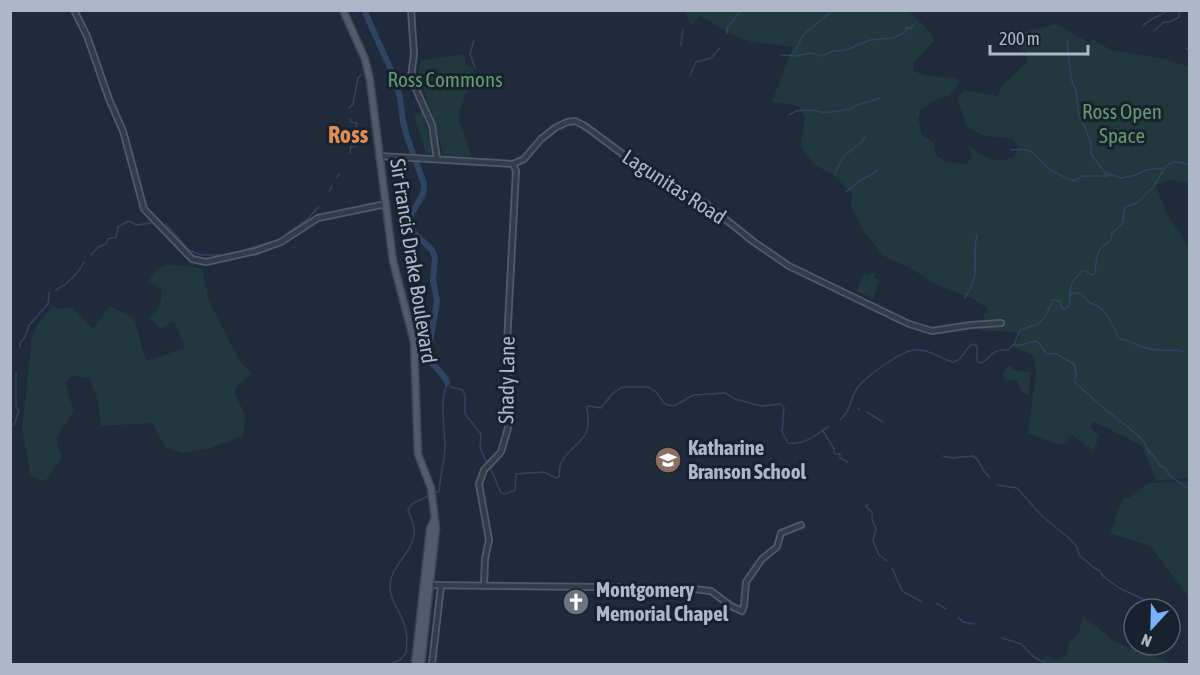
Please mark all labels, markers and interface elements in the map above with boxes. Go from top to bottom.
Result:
scale bar [990,18,1088,56]
text: 200 m [999,28,1040,49]
park label: Ross Commons [387,67,503,91]
park label: Ross Open Space [1082,99,1162,147]
district label: Ross [328,121,369,148]
street label: Lagunitas Road [618,144,731,228]
street label: Sir Francis Drake Boulevard [386,157,442,365]
street label: Shady Lane [493,336,519,424]
place label: Katharine Branson School [688,435,807,483]
school or university icon: Katharine Branson School [653,445,683,475]
place label: Montgomery Memorial Chapel [596,577,729,625]
church icon: Montgomery Memorial Chapel [561,587,591,617]
north arrow [1122,597,1182,657]
text: N [1139,631,1154,651]

